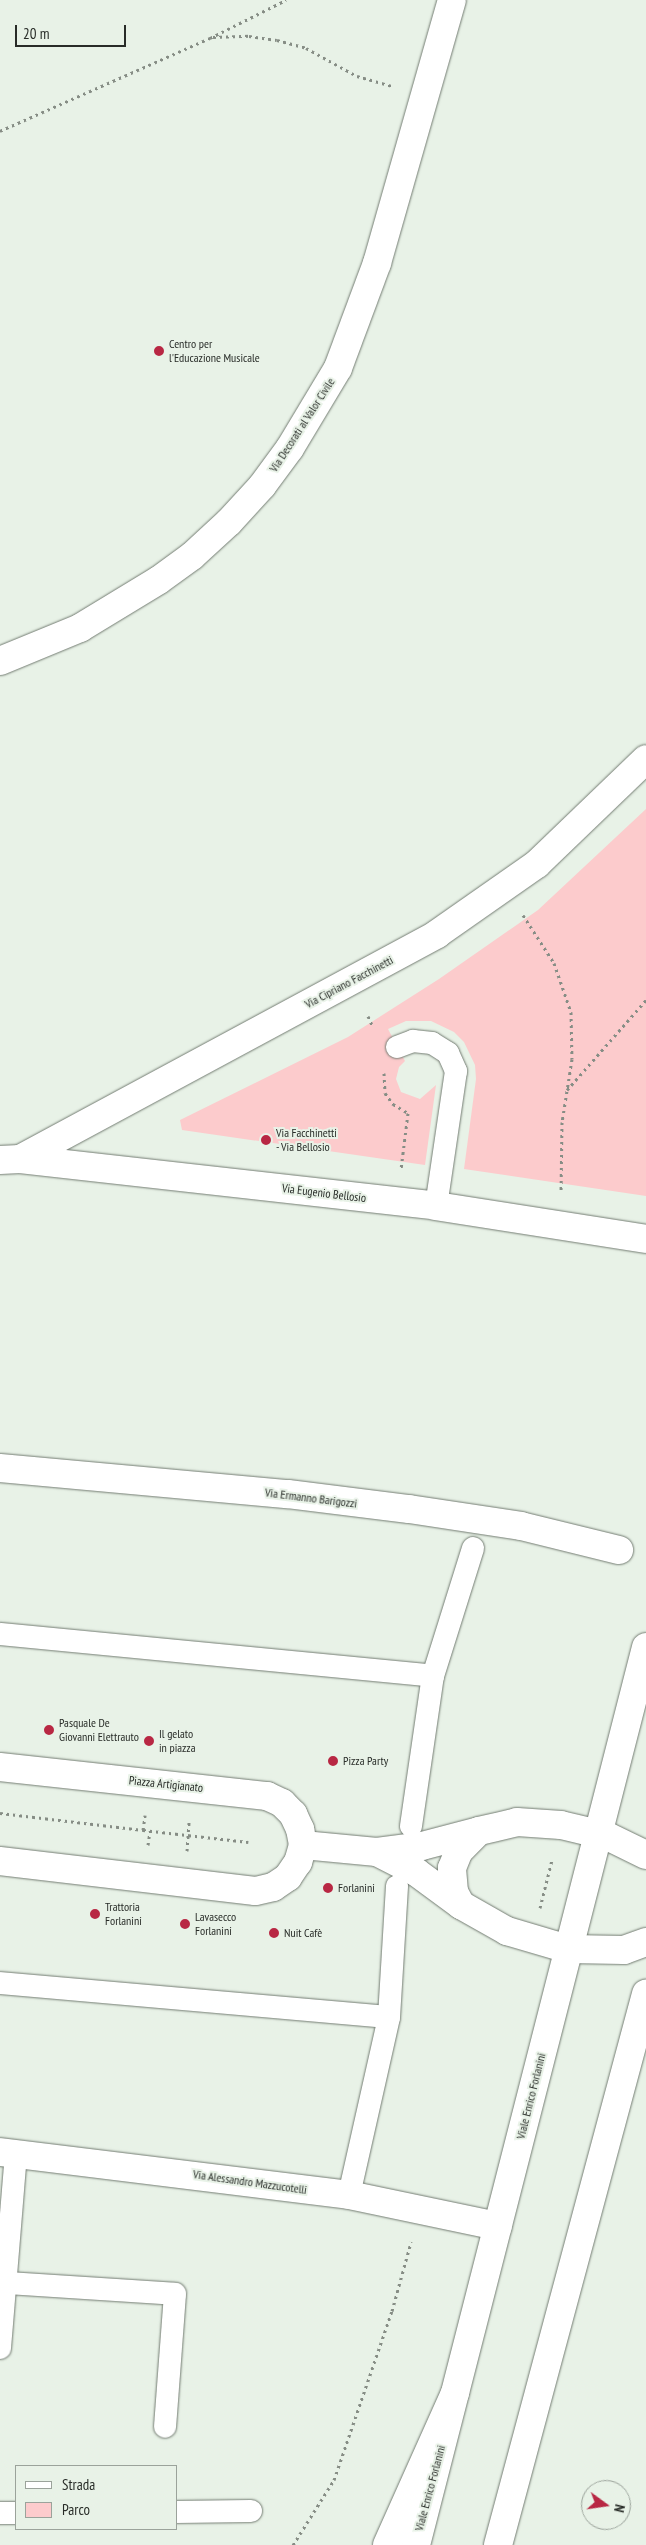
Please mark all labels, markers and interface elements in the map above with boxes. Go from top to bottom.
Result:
scale bar [18,15,129,47]
text: 20 m [23,24,49,43]
place label: Centro per l'Educazione Musicale [169,337,260,365]
marker: Centro per l'Educazione Musicale [153,345,165,357]
street label: Via Decorati al Valor Civile [266,375,338,475]
street label: Via Cipriano Facchinetti [302,953,396,1011]
place label: Via Facchinetti - Via Bellosio [276,1126,337,1154]
marker: Via Facchinetti - Via Bellosio [260,1134,272,1146]
street label: Via Eugenio Bellosio [281,1181,367,1205]
street label: Via Ermanno Barigozzi [264,1485,358,1511]
place label: Pasquale De Giovanni Elettrauto [59,1716,139,1744]
marker: Pasquale De Giovanni Elettrauto [43,1724,55,1736]
place label: Il gelato in piazza [159,1727,195,1755]
marker: Il gelato in piazza [143,1735,155,1747]
place label: Pizza Party [343,1754,388,1768]
marker: Pizza Party [327,1755,339,1767]
street label: Piazza Artigianato [128,1773,204,1795]
place label: Forlanini [338,1881,375,1895]
marker: Forlanini [322,1882,334,1894]
place label: Trattoria Forlanini [105,1900,142,1928]
marker: Trattoria Forlanini [89,1908,101,1920]
place label: Lavasecco Forlanini [195,1910,236,1938]
marker: Lavasecco Forlanini [179,1918,191,1930]
place label: Nuit Cafè [284,1926,322,1940]
marker: Nuit Cafè [268,1927,280,1939]
street label: Viale Enrico Forlanini [513,2052,549,2140]
street label: Via Alessandro Mazzucotelli [192,2167,308,2197]
street label: Viale Enrico Forlanini [412,2444,448,2532]
legend [15,2465,178,2530]
text: Strada [62,2475,95,2494]
north arrow [581,2480,631,2530]
text: Parco [62,2500,90,2519]
text: N [610,2503,629,2514]

